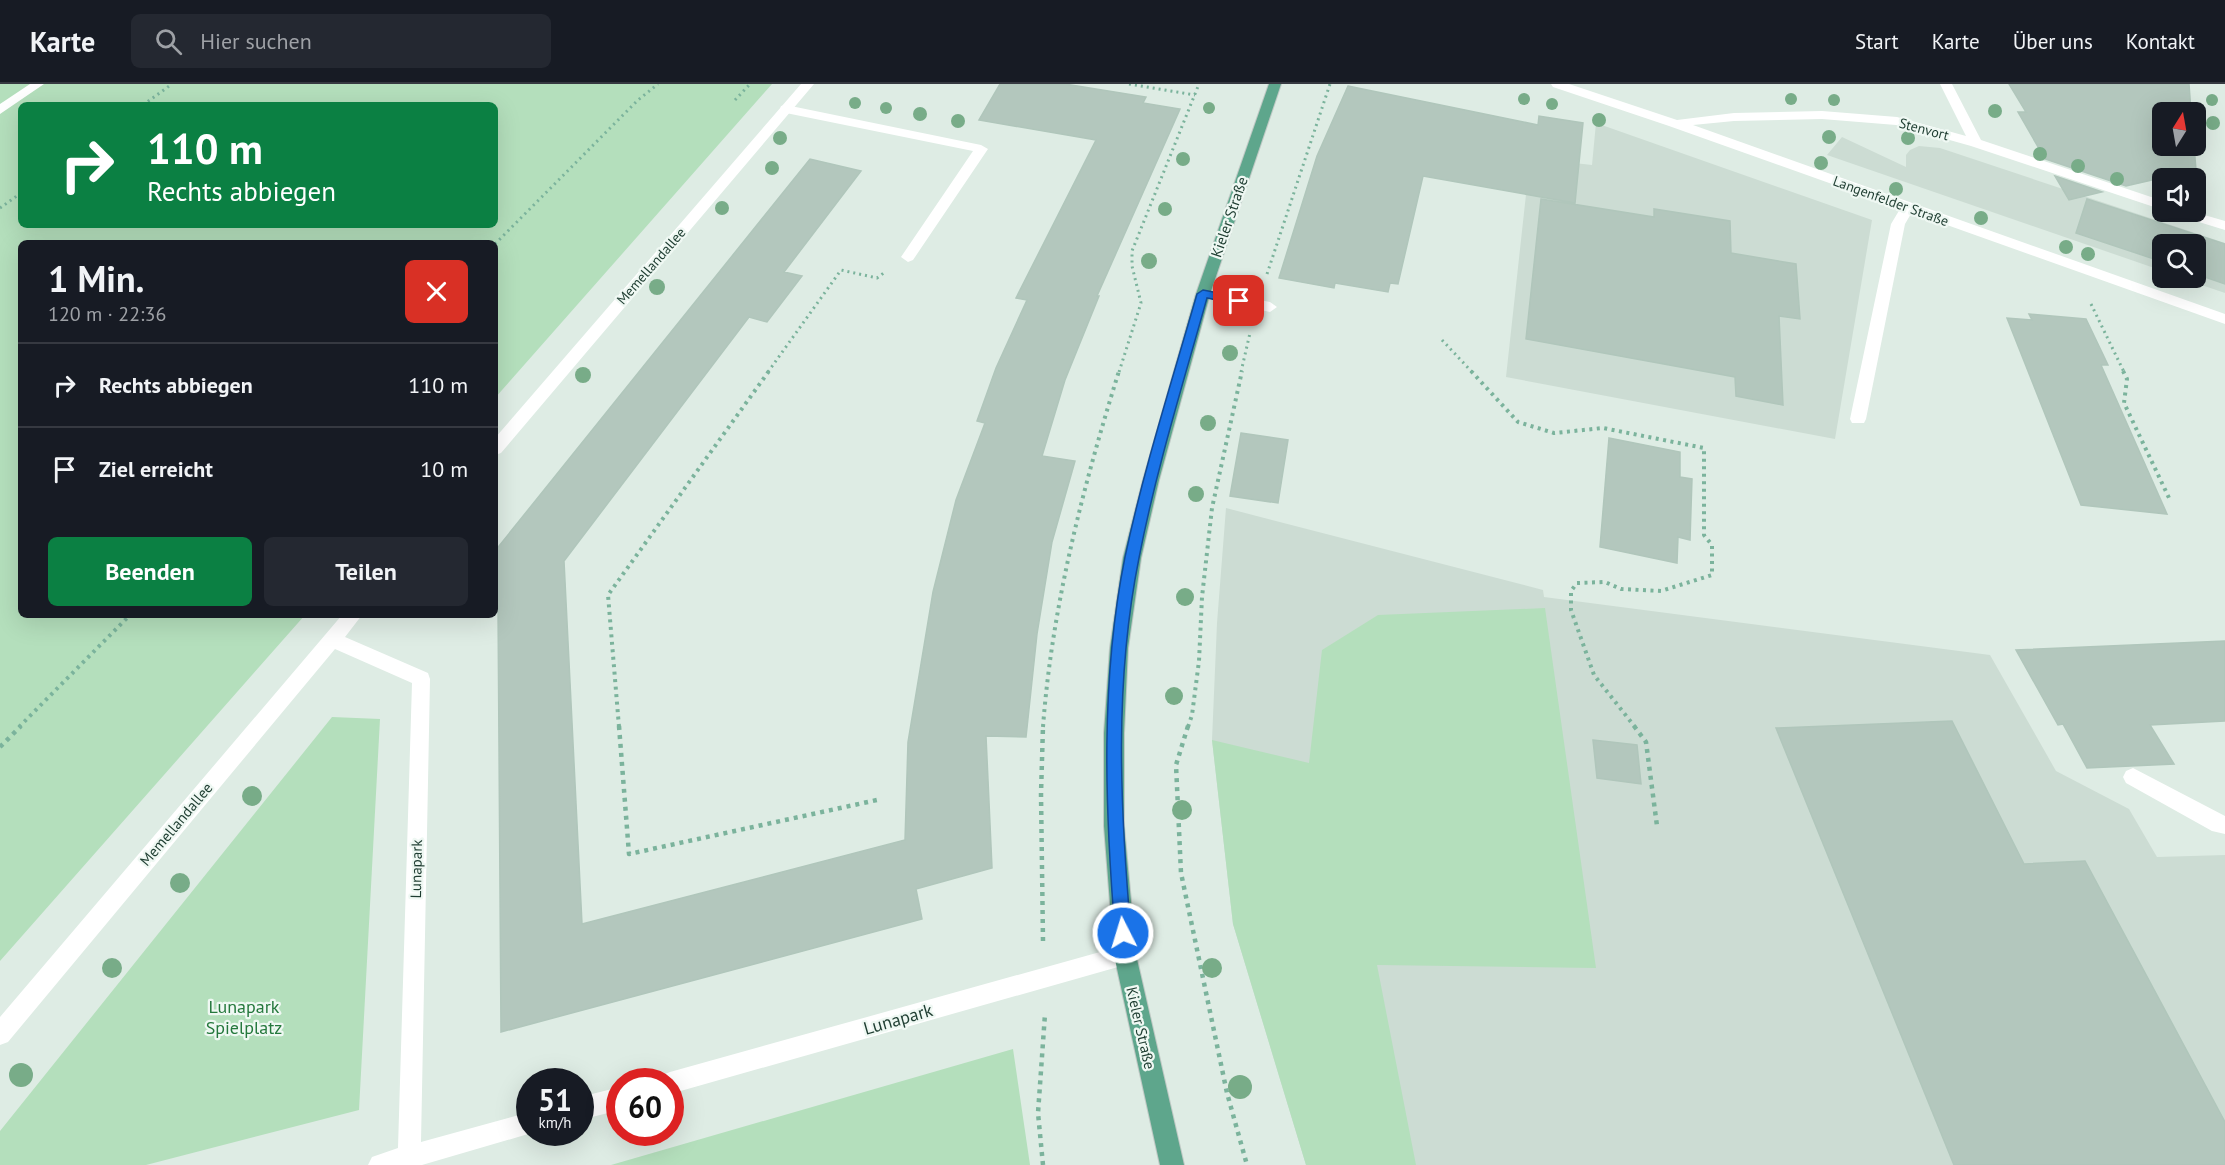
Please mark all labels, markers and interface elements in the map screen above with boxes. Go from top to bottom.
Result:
search box [131,14,551,68]
text: Karte [30,23,95,60]
icon: search [152,25,185,58]
text: Hier suchen [200,27,312,55]
text: Start [1855,28,1899,55]
text: Karte [1932,28,1980,55]
text: Über uns [2013,28,2093,55]
text: Kontakt [2126,28,2195,55]
north arrow [2152,102,2206,156]
map controls [2152,102,2206,288]
street label: Stenvort [1897,114,1951,144]
text: 110 m [147,121,263,176]
icon: right [48,126,126,204]
button: sound [2152,168,2206,222]
street label: Langenfelder Straße [1831,172,1951,230]
text: Rechts abbiegen [147,174,336,208]
street label: Kieler Straße [1206,174,1252,260]
street label: Memellandallee [613,224,689,308]
button: search [2152,234,2206,288]
text: 1 Min. [48,255,144,302]
button: close [405,260,468,323]
pin [1213,275,1264,326]
icon: arrive [1222,284,1255,317]
text: 120 m · 22:36 [48,301,166,327]
icon: right [48,369,81,402]
text: Rechts abbiegen [99,371,253,399]
text: 110 m [408,371,468,399]
icon: arrive [48,453,81,486]
text: Ziel erreicht [99,455,213,483]
text: 10 m [420,455,468,483]
button: Beenden [48,537,252,606]
button: Teilen [264,537,468,606]
street label: Memellandallee [136,778,216,870]
street label: Lunapark [406,839,426,899]
position arrow [1091,901,1155,965]
street label: Kieler Straße [1122,985,1160,1071]
park label: Lunapark Spielplatz [206,995,282,1039]
street label: Lunapark [861,998,936,1040]
speed limit sign: 60 [606,1068,684,1146]
text: 51 [538,1080,572,1119]
text: km/h [539,1113,571,1132]

